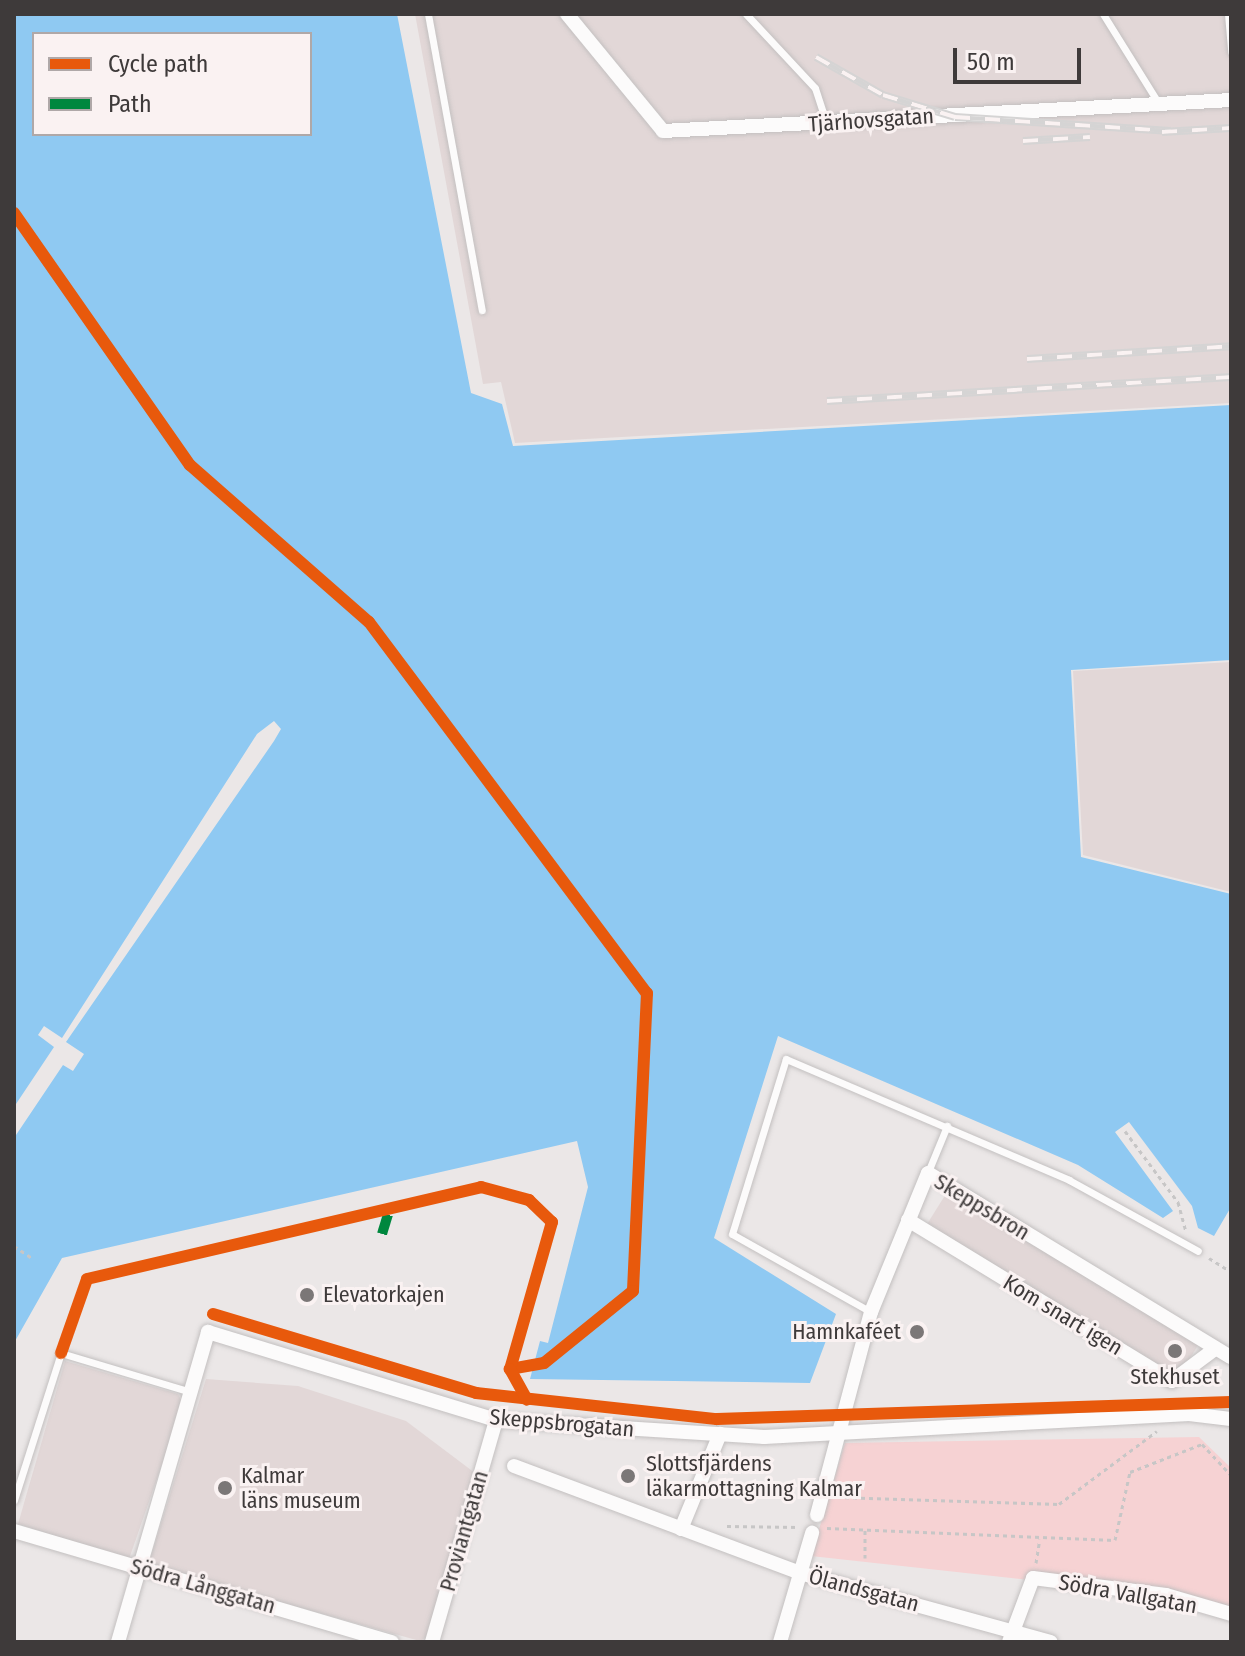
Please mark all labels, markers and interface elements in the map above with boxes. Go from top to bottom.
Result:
legend [32,32,312,136]
scale bar [957,32,1085,82]
text: 50 m [967,48,1015,76]
text: Cycle path [108,50,208,78]
text: Path [108,90,152,118]
street label: Tjärhovsgatan [807,102,935,138]
street label: Skeppsbron [930,1168,1034,1246]
street label: Kom snart igen [998,1269,1128,1361]
place label: Elevatorkajen [323,1282,445,1308]
marker: Elevatorkajen [298,1286,316,1304]
place label: Hamnkaféet [792,1319,901,1345]
marker: Hamnkaféet [908,1323,926,1341]
marker: Stekhuset [1166,1342,1184,1360]
place label: Stekhuset [1130,1364,1220,1390]
street label: Skeppsbrogatan [489,1404,635,1442]
place label: Slottsfjärdens läkarmottagning Kalmar [646,1450,862,1502]
place label: Kalmar läns museum [241,1462,361,1514]
marker: Slottsfjärdens läkarmottagning Kalmar [617,1465,639,1487]
street label: Proviantgatan [434,1468,494,1594]
marker: Kalmar läns museum [216,1479,234,1497]
street label: Södra Långgatan [127,1553,279,1619]
street label: Ölandsgatan [806,1563,922,1617]
street label: Södra Vallgatan [1057,1569,1199,1619]

